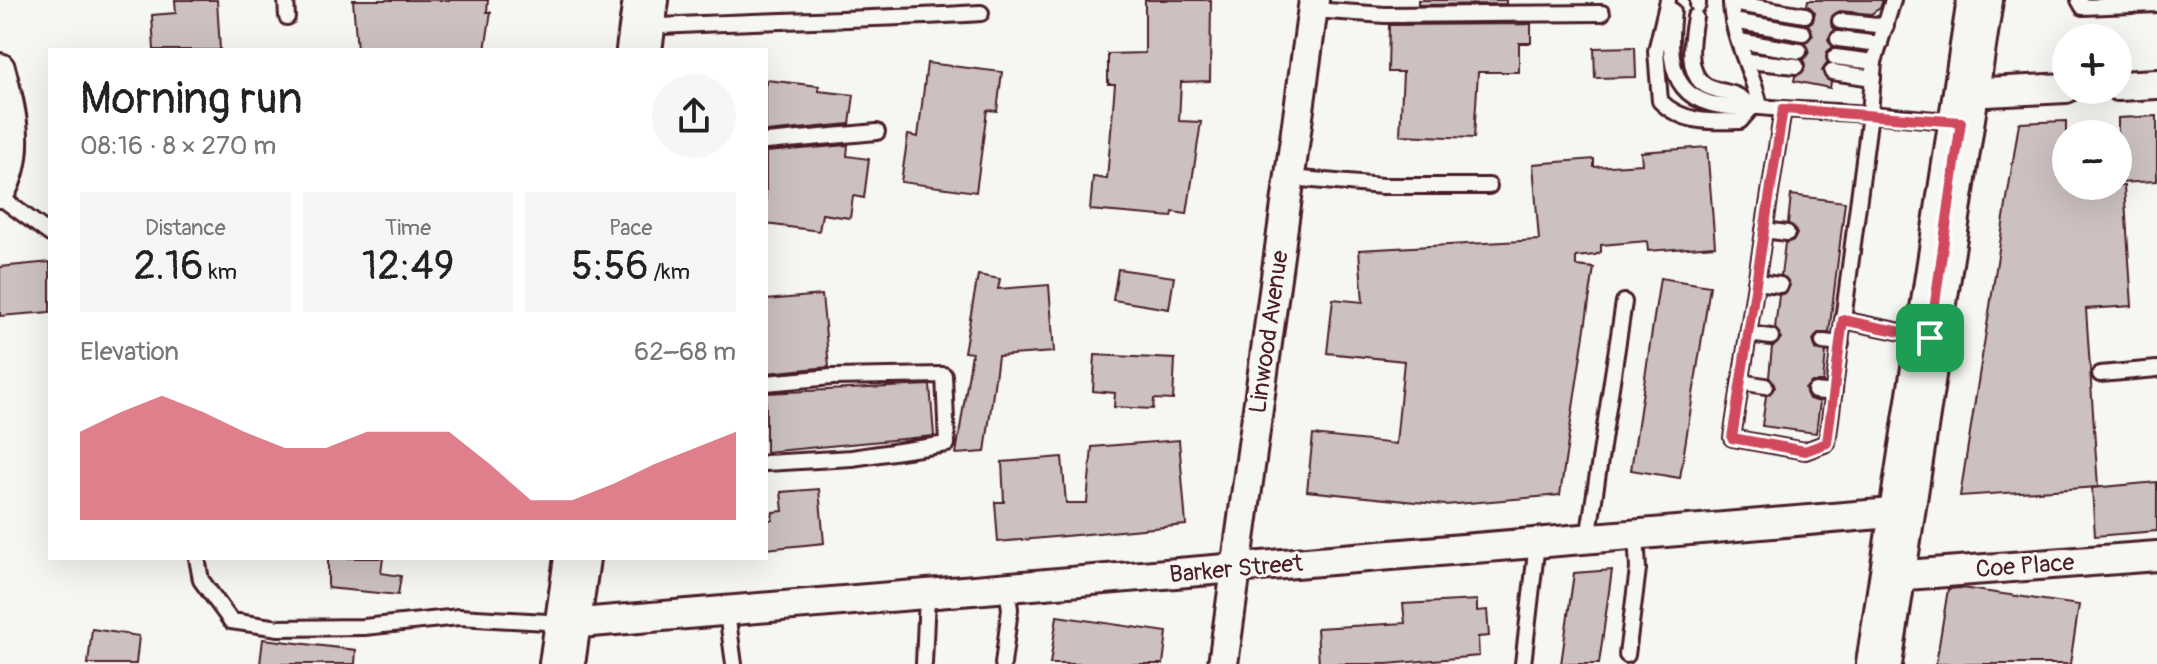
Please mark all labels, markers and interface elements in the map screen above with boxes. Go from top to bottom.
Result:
map controls [2052,24,2132,200]
button: + [2052,24,2132,104]
text: Morning run [80,72,303,127]
button: share [652,74,736,158]
button: − [2052,120,2132,200]
text: 08:16 · 8 × 270 m [80,130,276,162]
text: Distance [145,214,226,242]
text: Time [385,214,431,242]
text: Pace [609,214,652,242]
text: 2.16 [134,242,204,291]
text: 12:49 [362,242,454,291]
text: 5:56 [571,242,649,291]
street label: Linwood Avenue [1243,249,1295,415]
text: km [204,258,237,286]
text: /km [649,258,690,286]
pin [1896,304,1964,372]
icon: arrive [1908,316,1952,360]
text: Elevation [80,336,179,368]
text: 62–68 m [634,336,736,368]
street label: Coe Place [1975,548,2075,584]
street label: Barker Street [1168,549,1304,589]

